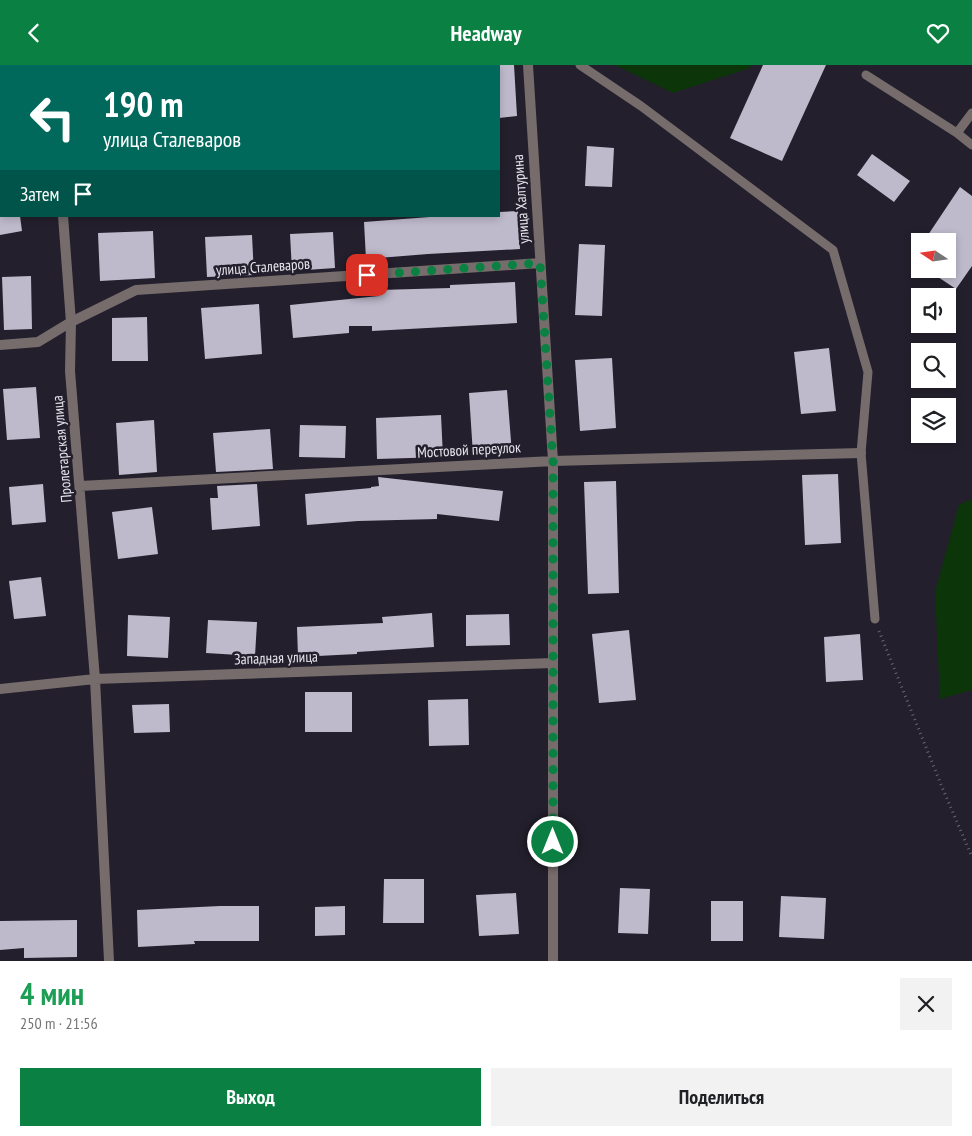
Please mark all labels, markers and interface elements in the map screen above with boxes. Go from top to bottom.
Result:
icon: back [20,19,48,47]
text: Headway [450,19,522,47]
icon: heart [924,19,952,47]
text: 190 m [103,81,184,127]
icon: left [20,85,85,150]
text: улица Сталеваров [103,125,241,153]
street label: улица Халтурина [508,154,533,244]
icon: arrive [69,180,97,208]
text: Затем [20,182,59,206]
north arrow [911,233,956,277]
map controls [911,233,956,443]
street label: улица Сталеваров [215,254,311,279]
pin [346,254,388,296]
icon: arrive [353,261,381,289]
button: sound [911,288,956,333]
button: search [911,343,956,388]
street label: Пролетарская улица [47,395,76,503]
button: layers [911,398,956,443]
street label: Мостовой переулок [417,437,521,462]
street label: Западная улица [234,647,318,668]
position arrow [526,815,578,867]
text: 4 мин [20,974,84,1013]
button: close [900,978,952,1030]
text: 250 m · 21:56 [20,1013,98,1033]
button: Выход [20,1068,481,1126]
button: Поделиться [491,1068,952,1126]

